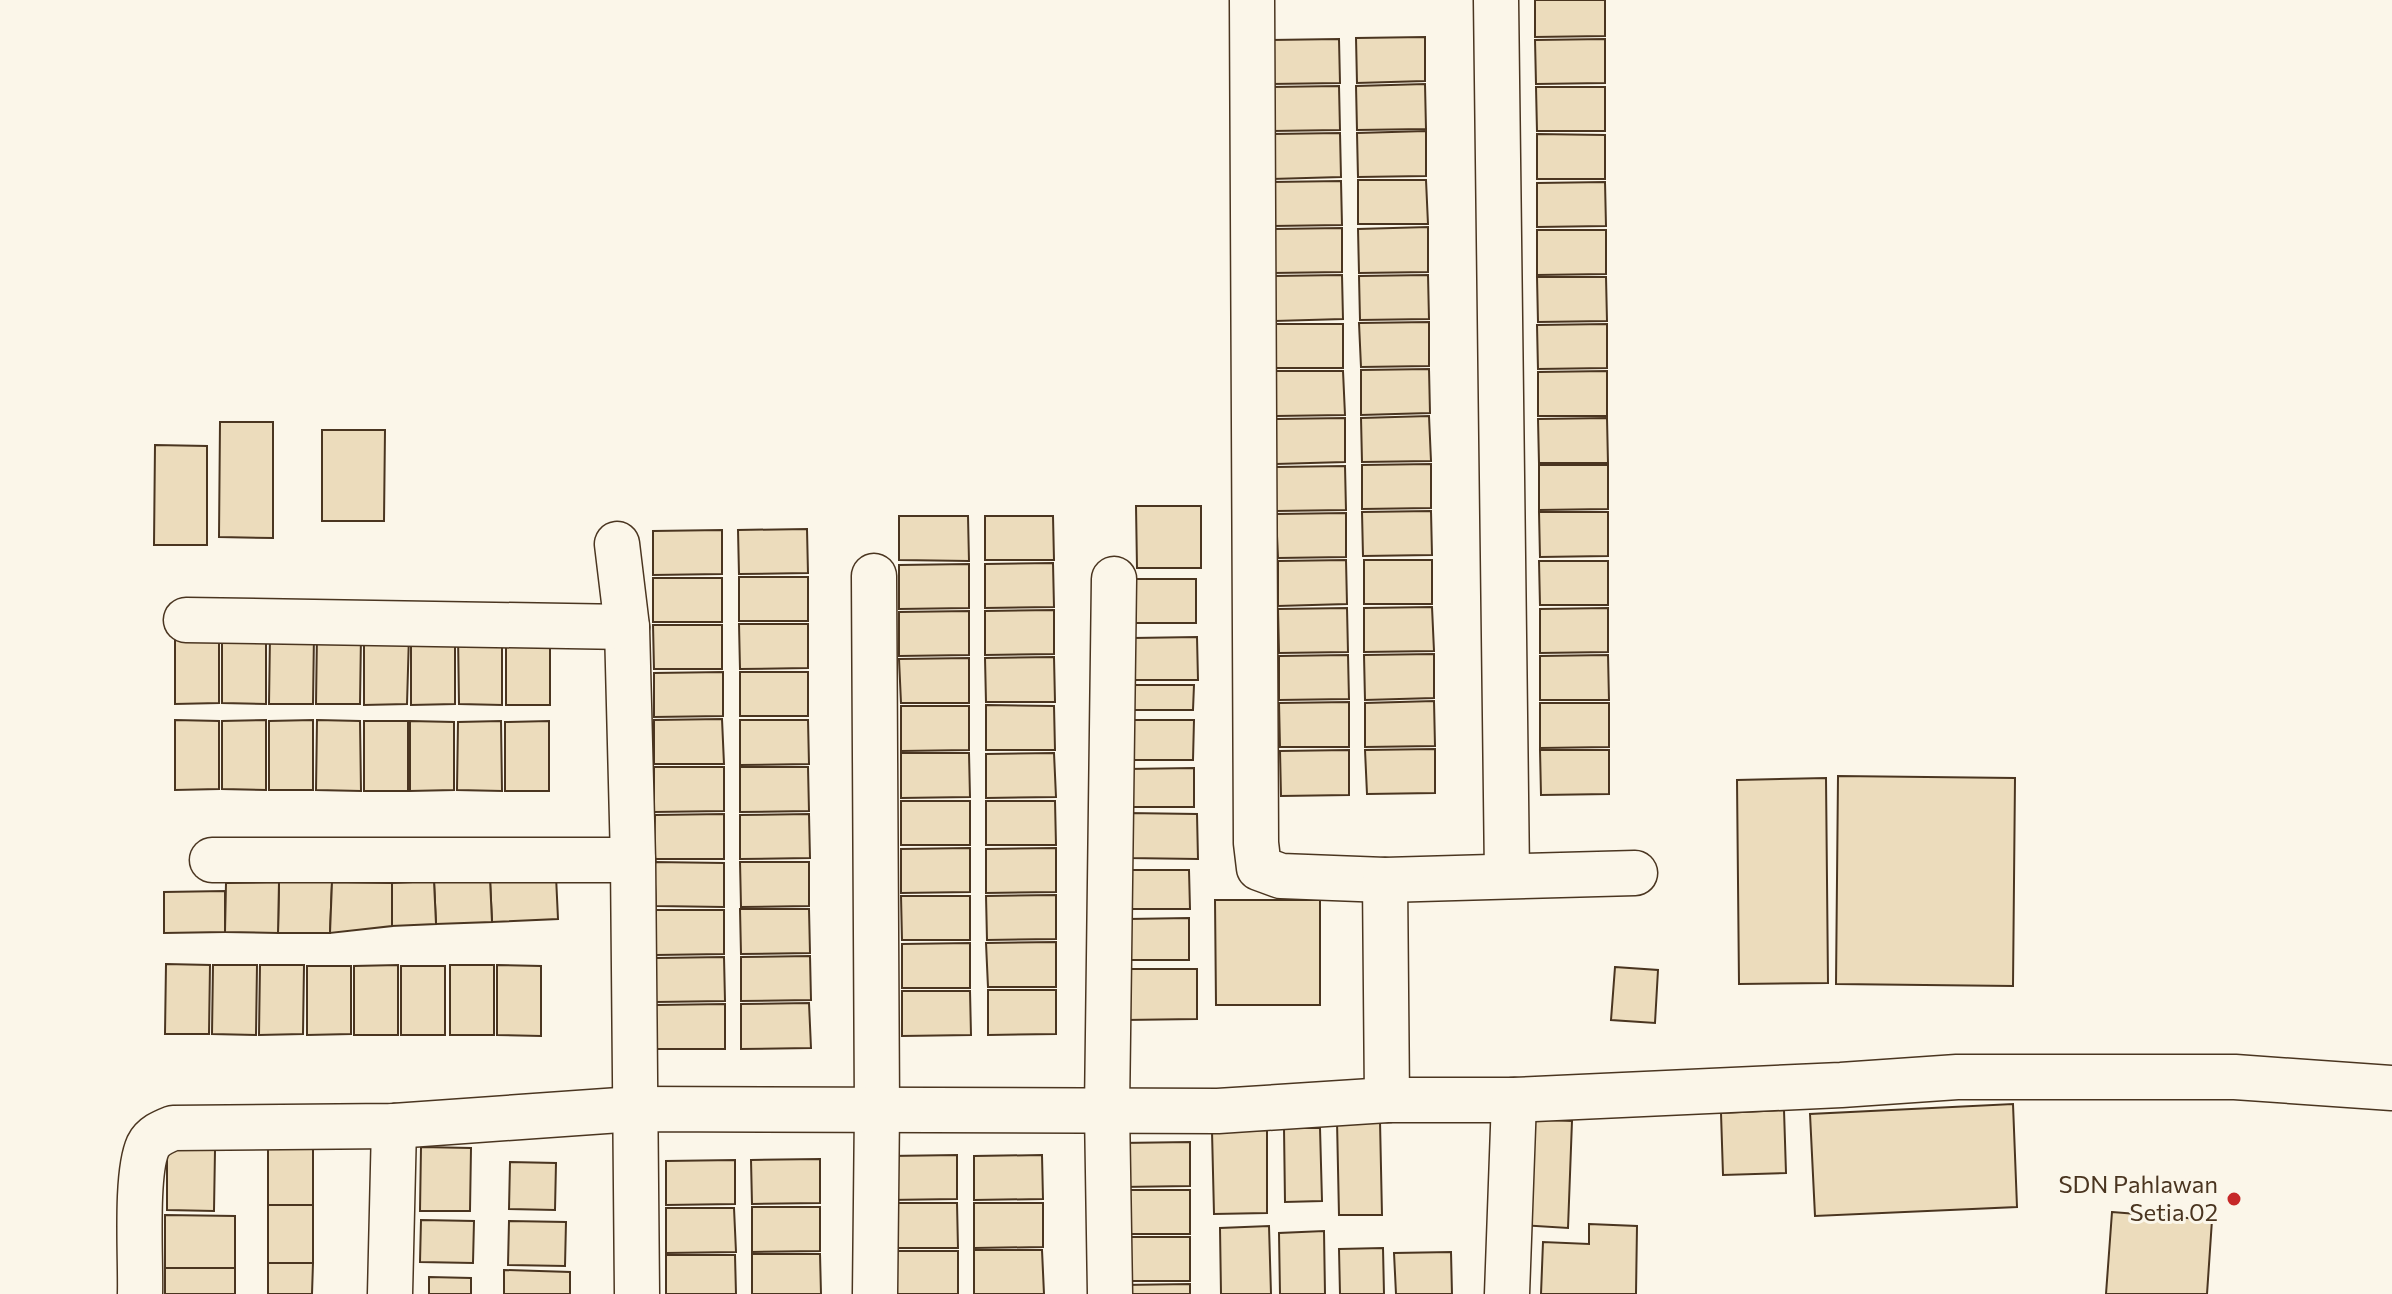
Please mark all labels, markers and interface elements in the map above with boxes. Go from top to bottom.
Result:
place label: SDN Pahlawan Setia 02 [2059,1169,2218,1226]
marker: SDN Pahlawan Setia 02 [2225,1190,2243,1208]

